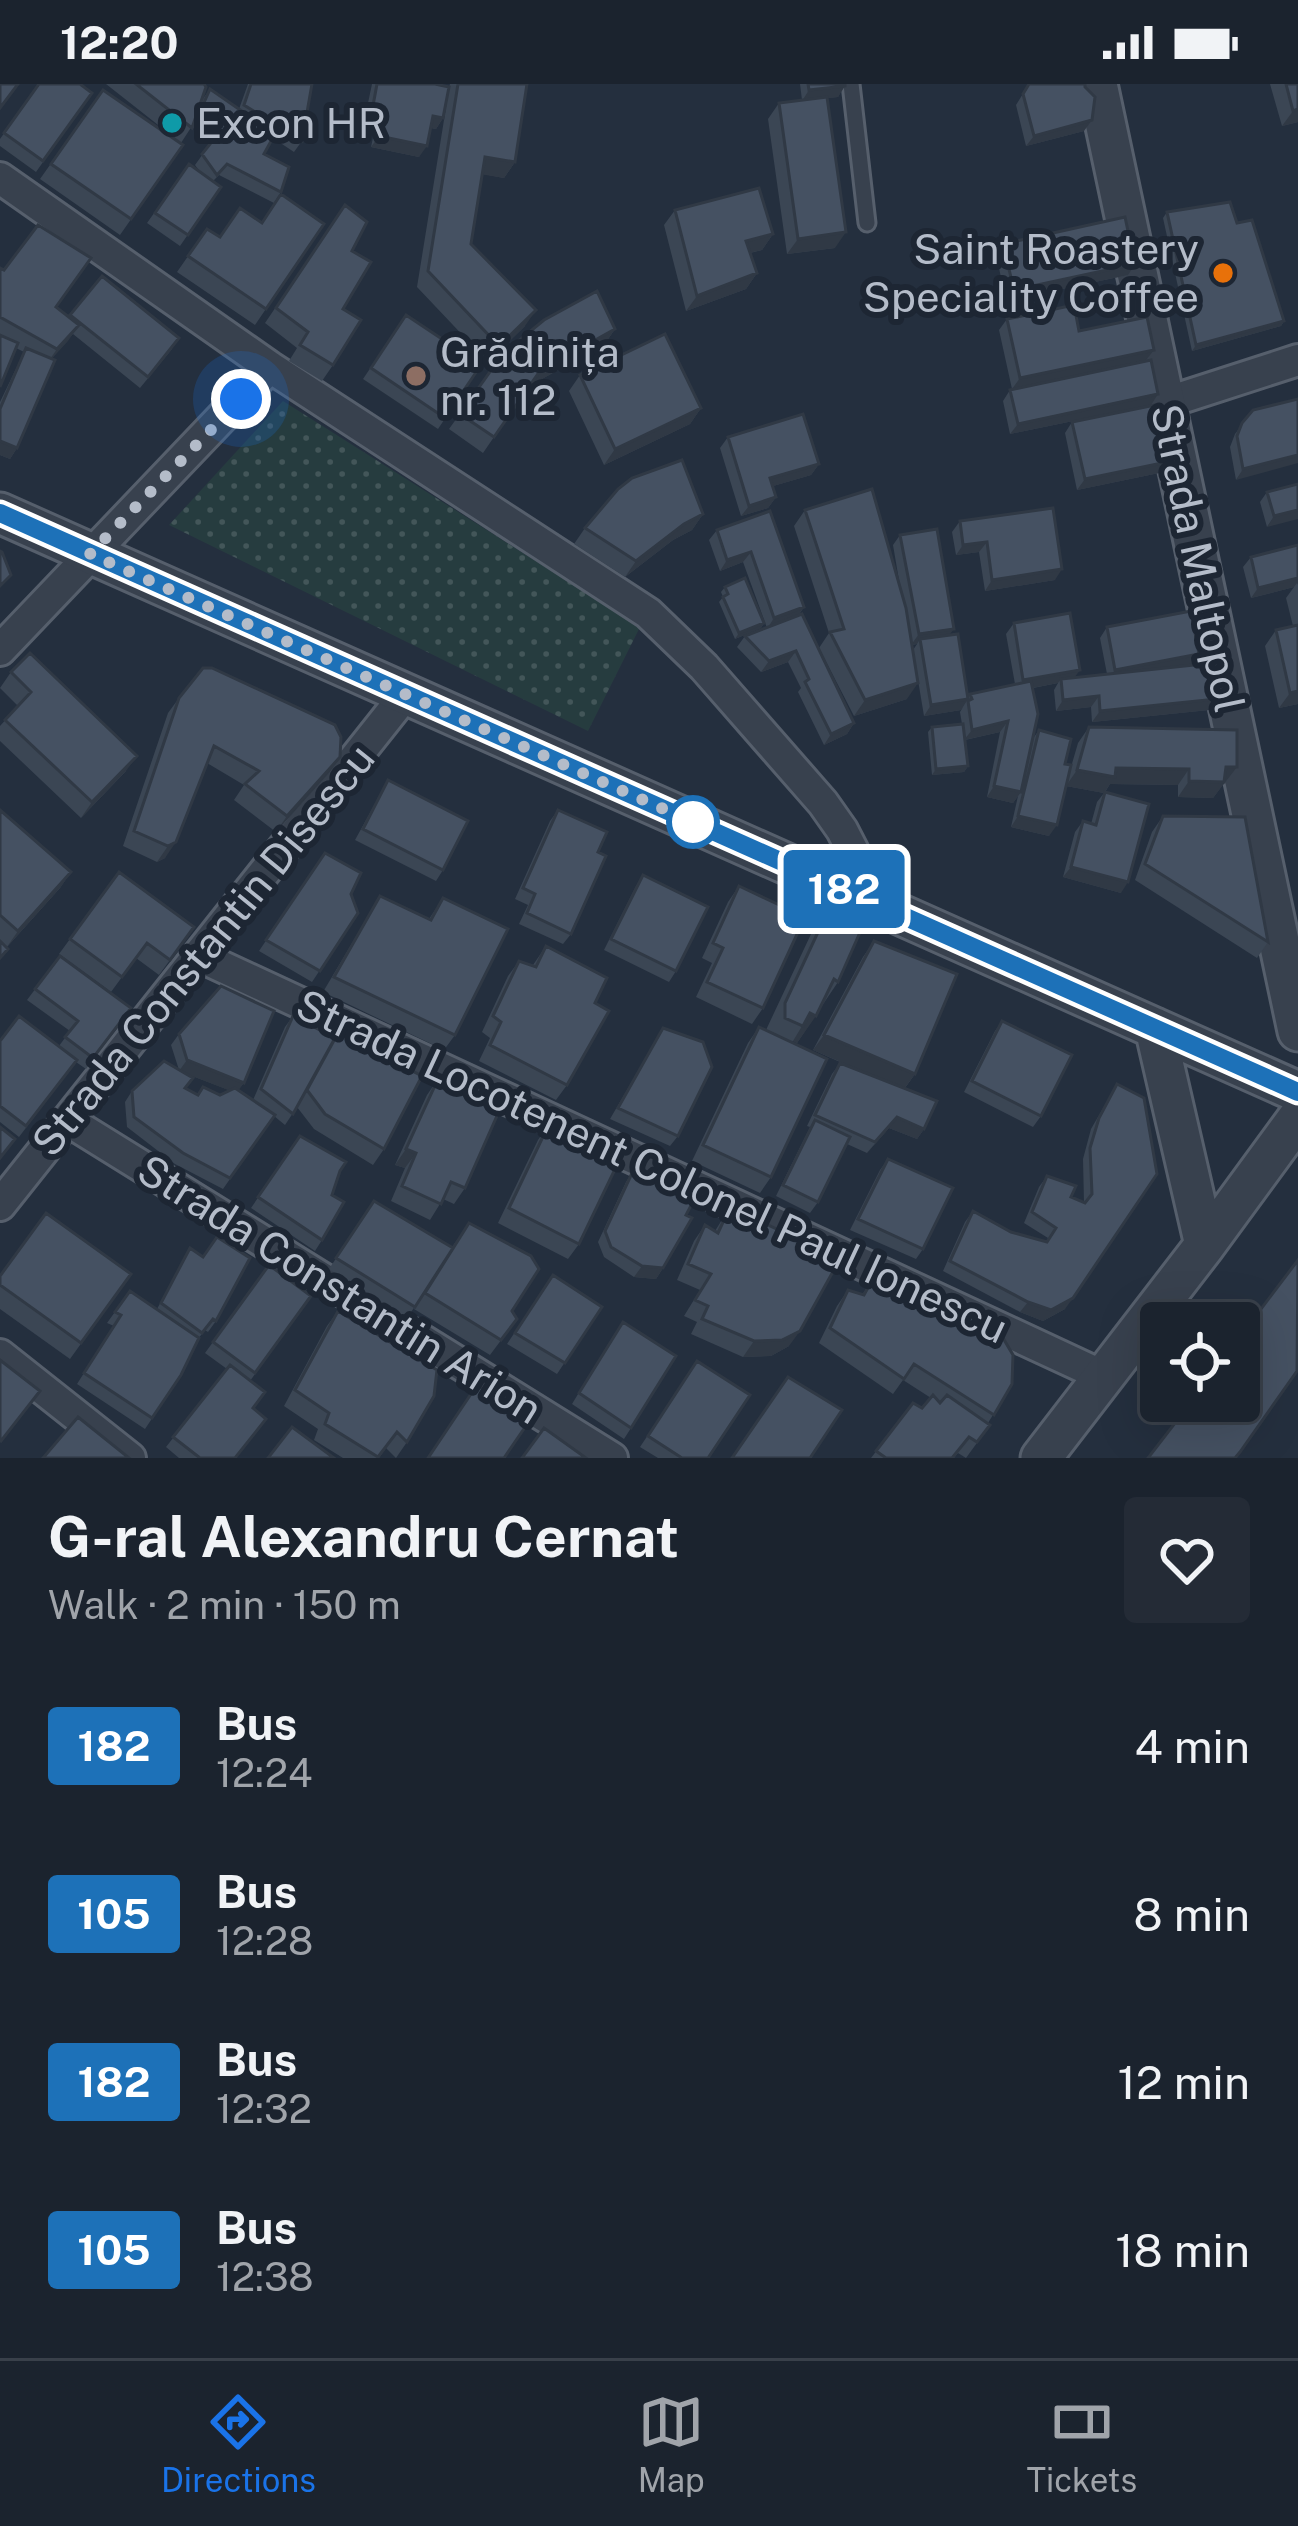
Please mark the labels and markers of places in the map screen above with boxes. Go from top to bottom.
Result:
place label: Excon HR [196,98,386,147]
marker: Excon HR [159,110,185,136]
place label: Saint Roastery Speciality Coffee [863,224,1199,321]
marker: Saint Roastery Speciality Coffee [1210,260,1236,286]
place label: Grădinița nr. 112 [440,327,620,424]
marker: Grădinița nr. 112 [403,363,429,389]
unlabelled marker [668,797,718,847]

